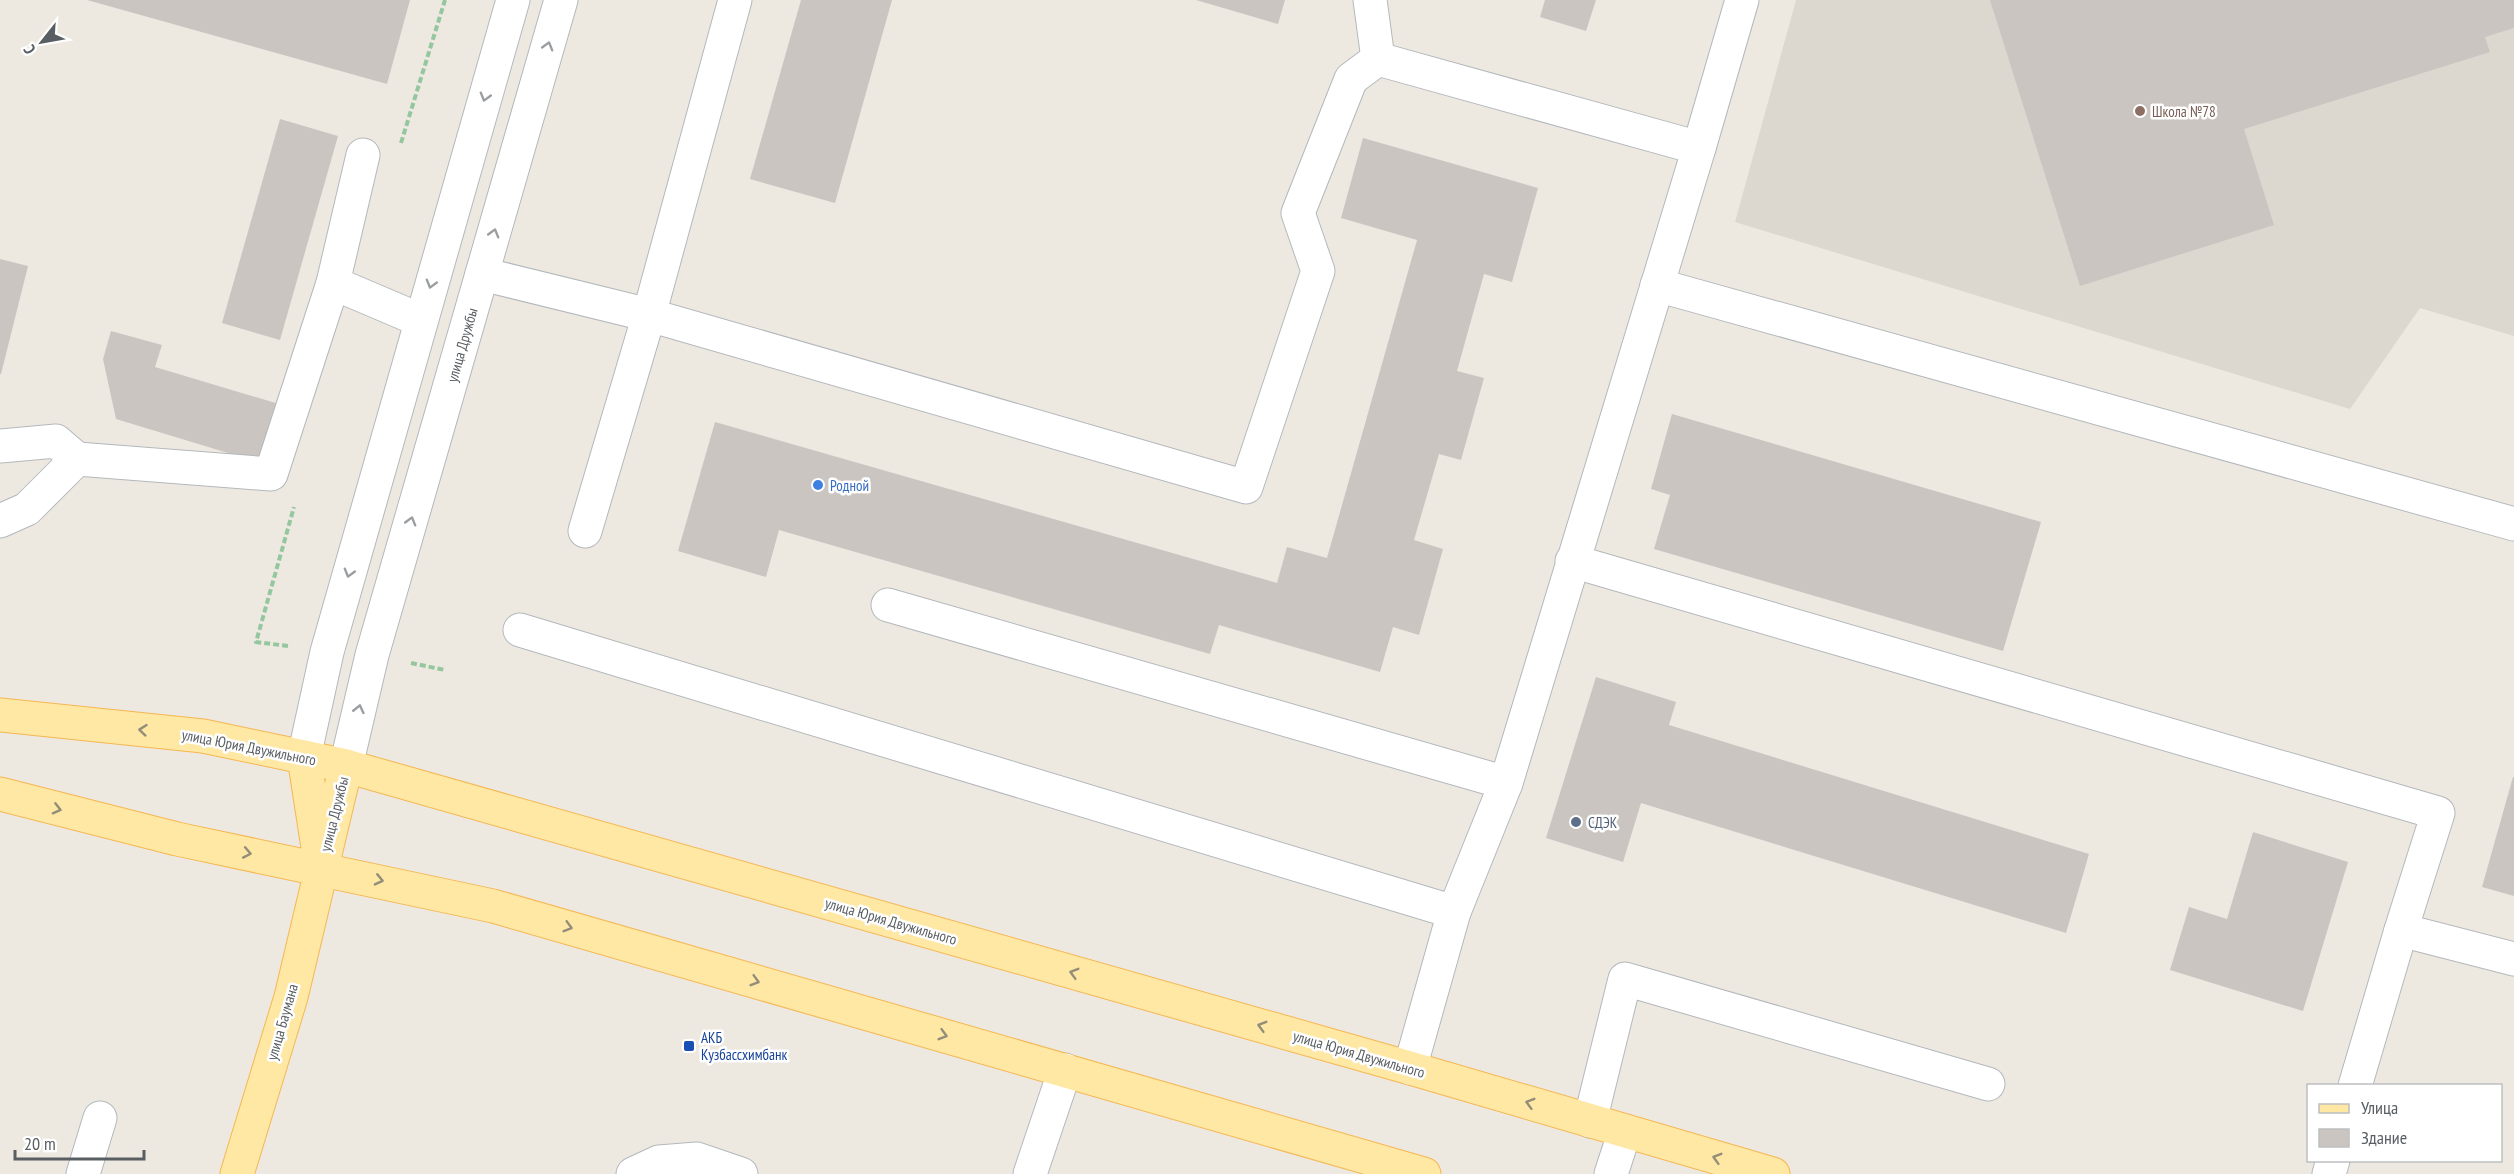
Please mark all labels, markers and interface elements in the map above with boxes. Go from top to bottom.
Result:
north arrow [12,12,72,72]
text: С [18,41,40,58]
one-way arrow [541,41,553,52]
one-way arrow [480,91,492,101]
place label: Школа №78 [2152,102,2216,121]
marker: Школа №78 [2133,104,2147,118]
one-way arrow [487,228,499,239]
one-way arrow [425,279,438,289]
street label: улица Дружбы [442,306,482,384]
place label: Родной [830,476,869,495]
marker: Родной [811,478,825,492]
one-way arrow [404,516,416,527]
one-way arrow [344,567,356,577]
one-way arrow [352,705,365,715]
one-way arrow [138,724,147,737]
street label: улица Юрия Двужильного [180,725,318,769]
street label: улица Дружбы [316,775,352,853]
one-way arrow [52,801,62,814]
place label: СДЭК [1588,813,1618,832]
marker: СДЭК [1569,815,1583,829]
one-way arrow [241,846,251,859]
one-way arrow [373,873,383,886]
street label: улица Юрия Двужильного [823,893,959,949]
one-way arrow [562,920,573,932]
one-way arrow [1069,968,1080,980]
one-way arrow [749,974,760,986]
street label: улица Баумана [262,982,302,1062]
one-way arrow [1257,1021,1268,1033]
street label: улица Юрия Двужильного [1291,1026,1427,1082]
one-way arrow [938,1027,948,1040]
place label: АКБ Кузбассхимбанк [701,1028,788,1064]
marker: АКБ Кузбассхимбанк [682,1039,696,1053]
legend [2307,1084,2502,1162]
text: Улица [2361,1096,2398,1119]
one-way arrow [1525,1098,1536,1110]
scale bar [15,1123,144,1161]
text: Здание [2361,1126,2407,1149]
text: 20 m [24,1132,56,1155]
one-way arrow [1712,1153,1723,1165]

